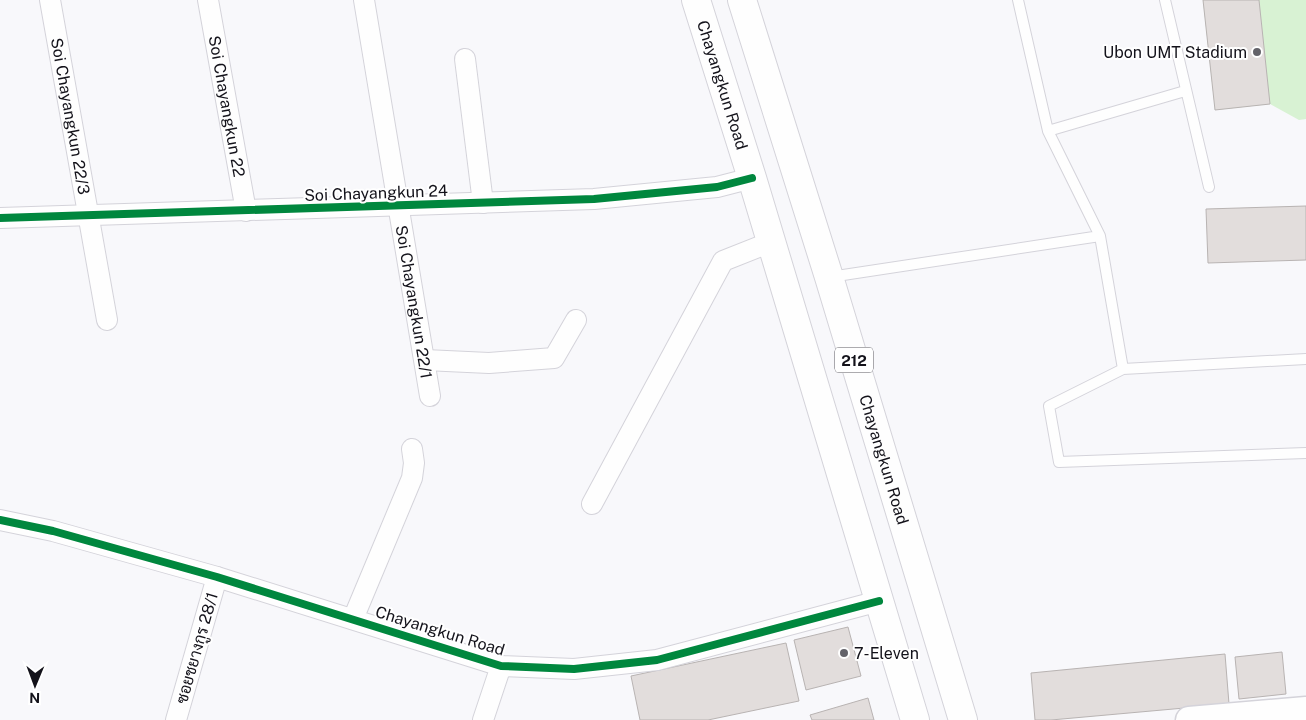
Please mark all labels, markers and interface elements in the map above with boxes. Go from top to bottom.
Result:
street label: Chayangkun Road [693,18,752,152]
street label: Soi Chayangkun 22 [205,34,249,179]
street label: Soi Chayangkun 22/3 [47,36,94,196]
place label: Ubon UMT Stadium [1103,43,1247,62]
marker: Ubon UMT Stadium [1251,46,1263,58]
street label: Soi Chayangkun 24 [304,181,448,205]
street label: Soi Chayangkun 22/1 [392,224,436,380]
road number: 212 [835,348,873,372]
street label: Chayangkun Road [856,392,913,527]
street label: ซอยชยางกูร 28/1 [172,590,224,707]
street label: Chayangkun Road [373,602,507,660]
place label: 7-Eleven [854,644,919,663]
marker: 7-Eleven [838,647,850,659]
north arrow [10,660,60,710]
text: N [29,690,40,706]

